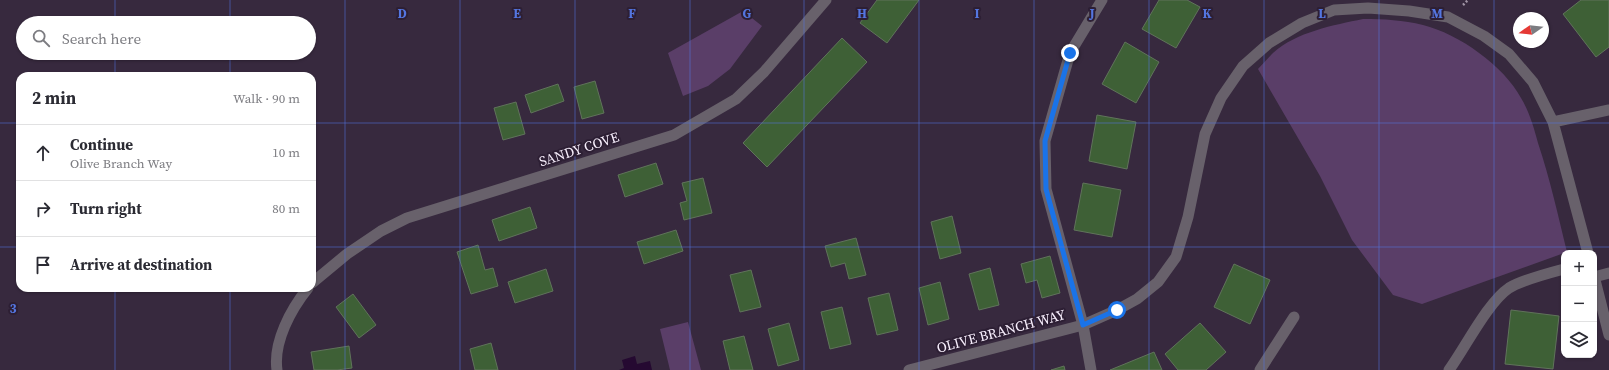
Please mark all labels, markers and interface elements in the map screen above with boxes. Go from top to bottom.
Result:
text: D [397,5,407,22]
text: E [513,5,521,22]
text: F [628,5,636,22]
text: G [743,5,752,22]
text: H [857,5,867,22]
text: I [974,5,980,22]
text: J [1088,5,1095,22]
text: K [1202,5,1212,22]
text: L [1318,5,1326,22]
text: M [1431,5,1443,22]
north arrow [1513,12,1549,48]
search box [16,16,316,60]
icon: search [30,27,52,49]
text: Search here [62,28,141,49]
route end [1061,44,1079,62]
text: 2 min [32,86,76,110]
text: Walk · 90 m [233,90,300,107]
street label: SANDY COVE [536,127,622,171]
text: Continue [70,134,133,155]
icon: ahead [32,142,54,164]
text: 10 m [272,144,300,161]
text: Olive Branch Way [70,155,172,172]
icon: right [32,198,54,220]
text: Turn right [70,198,142,219]
text: 80 m [272,200,300,217]
map controls [1561,250,1597,358]
button: + [1561,250,1597,286]
icon: arrive [32,254,54,276]
text: Arrive at destination [70,254,212,275]
button: − [1561,286,1597,322]
text: 3 [9,300,17,317]
route start [1108,301,1126,319]
street label: OLIVE BRANCH WAY [934,304,1068,358]
button: layers [1561,322,1597,358]

